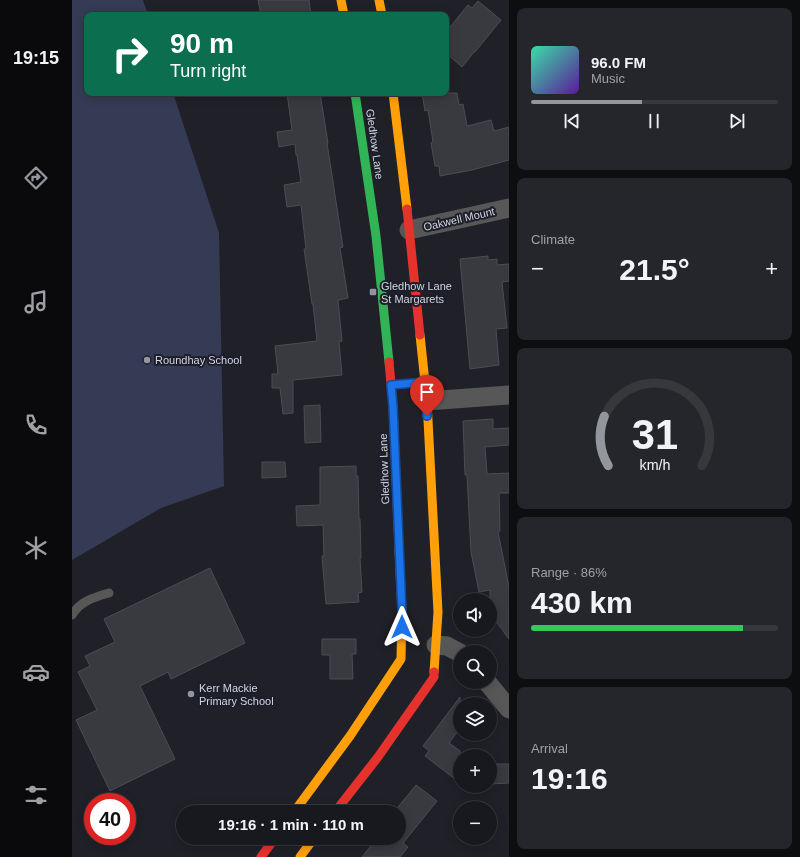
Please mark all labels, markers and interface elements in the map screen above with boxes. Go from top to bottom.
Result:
icon: right [104,28,156,80]
text: 90 m [170,28,234,59]
text: 19:15 [13,48,59,68]
text: 96.0 FM [591,54,646,71]
text: Turn right [170,61,246,81]
text: Music [591,71,625,86]
street label: Gledhow Lane [364,108,386,180]
icon: previous [561,110,583,132]
icon: pause [643,110,665,132]
icon: next [726,110,748,132]
icon: directions [22,164,50,192]
street label: Oakwell Mount [422,205,496,233]
text: Climate [531,232,575,247]
text: 21.5° [619,253,690,286]
text: − [531,256,544,281]
text: + [765,256,778,281]
place label: Gledhow Lane St Margarets [381,280,452,305]
marker: Gledhow Lane St Margarets [368,287,378,297]
icon: music [22,288,50,316]
place label: Roundhay School [155,354,242,366]
marker: Roundhay School [142,355,152,365]
pin [410,375,444,416]
icon: arrive [416,381,438,403]
icon: phone [22,411,50,439]
text: 31 [631,411,678,458]
street label: Gledhow Lane [377,433,391,505]
text: km/h [639,457,670,473]
icon: climate [22,534,50,562]
text: Range · 86% [531,565,607,580]
text: 430 km [531,586,633,619]
map controls [453,593,497,845]
button: sound [453,593,497,637]
position arrow [381,606,423,648]
button: search [453,645,497,689]
icon: car [22,658,50,686]
place label: Kerr Mackie Primary School [199,682,274,707]
marker: Kerr Mackie Primary School [186,689,196,699]
button: layers [453,697,497,741]
text: Arrival [531,741,568,756]
button: + [453,749,497,793]
text: 19:16 [531,762,608,795]
icon: filters [22,781,50,809]
speed limit sign: 40 [84,793,136,845]
button: − [453,801,497,845]
text: 19:16 · 1 min · 110 m [218,816,364,833]

